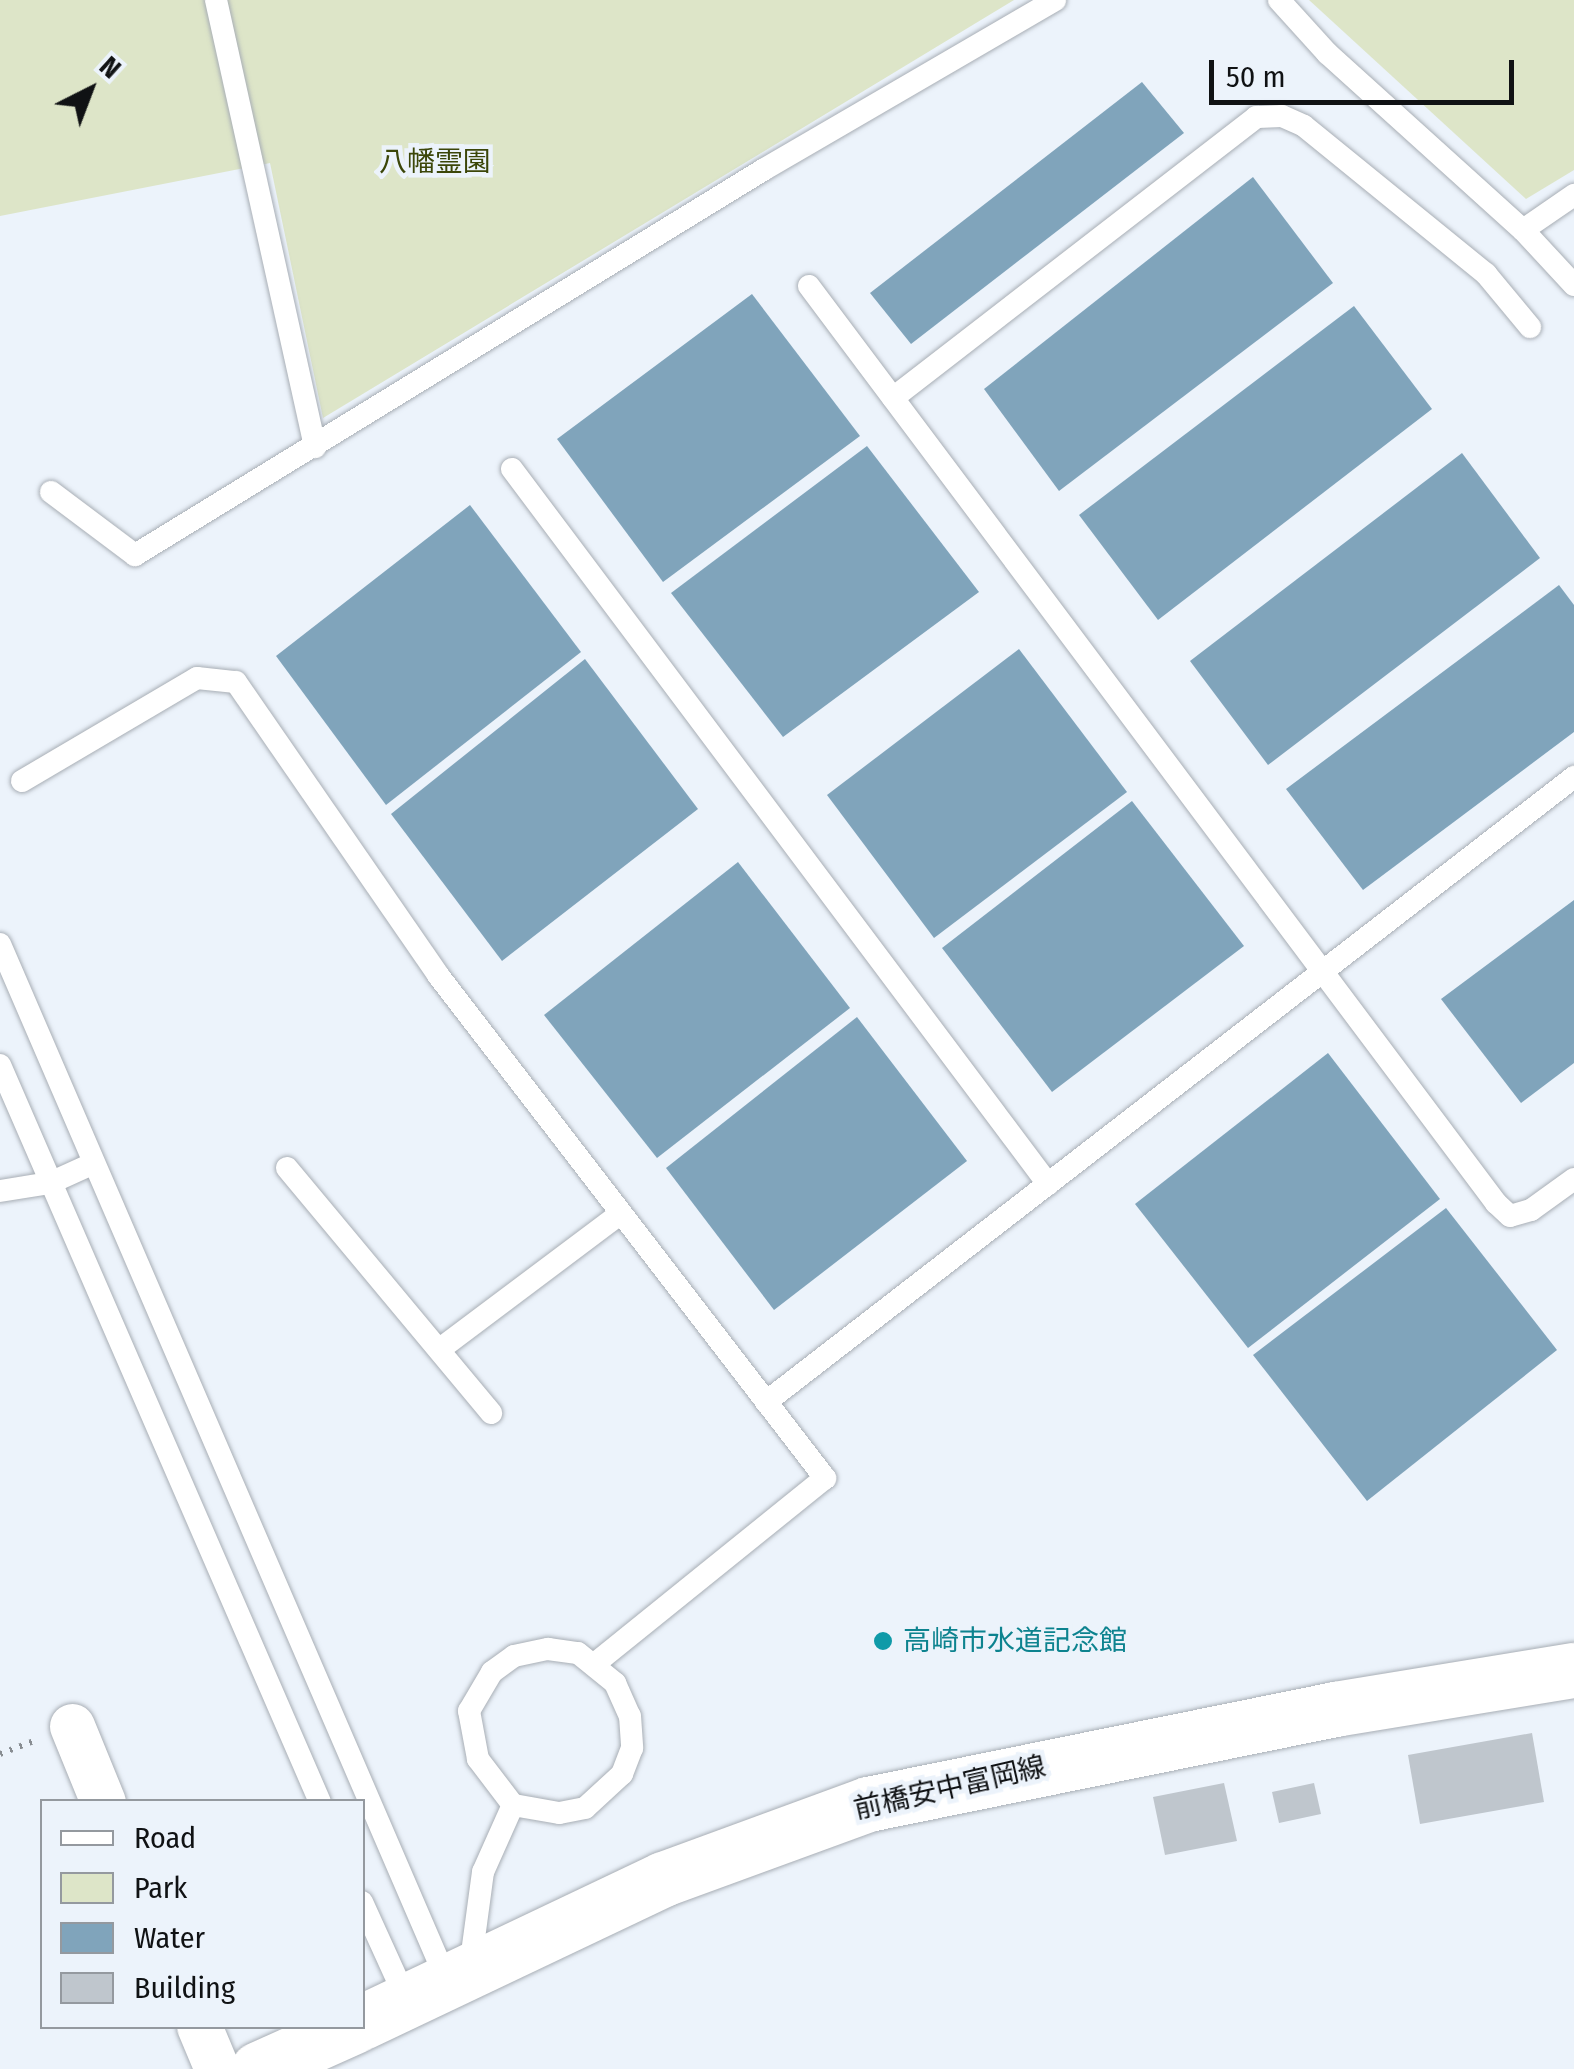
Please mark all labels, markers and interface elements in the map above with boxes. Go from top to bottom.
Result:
north arrow [40,40,140,140]
scale bar [1214,40,1519,102]
text: N [93,49,128,85]
text: 50 m [1226,59,1286,95]
park label: 八幡霊園 [379,145,491,179]
place label: 高崎市水道記念館 [903,1624,1127,1658]
marker: 高崎市水道記念館 [872,1630,894,1652]
street label: 前橋安中富岡線 [851,1750,1049,1826]
legend [40,1799,365,2029]
text: Road [134,1820,196,1856]
text: Park [134,1870,187,1906]
text: Water [134,1920,205,1956]
text: Building [134,1970,235,2006]

